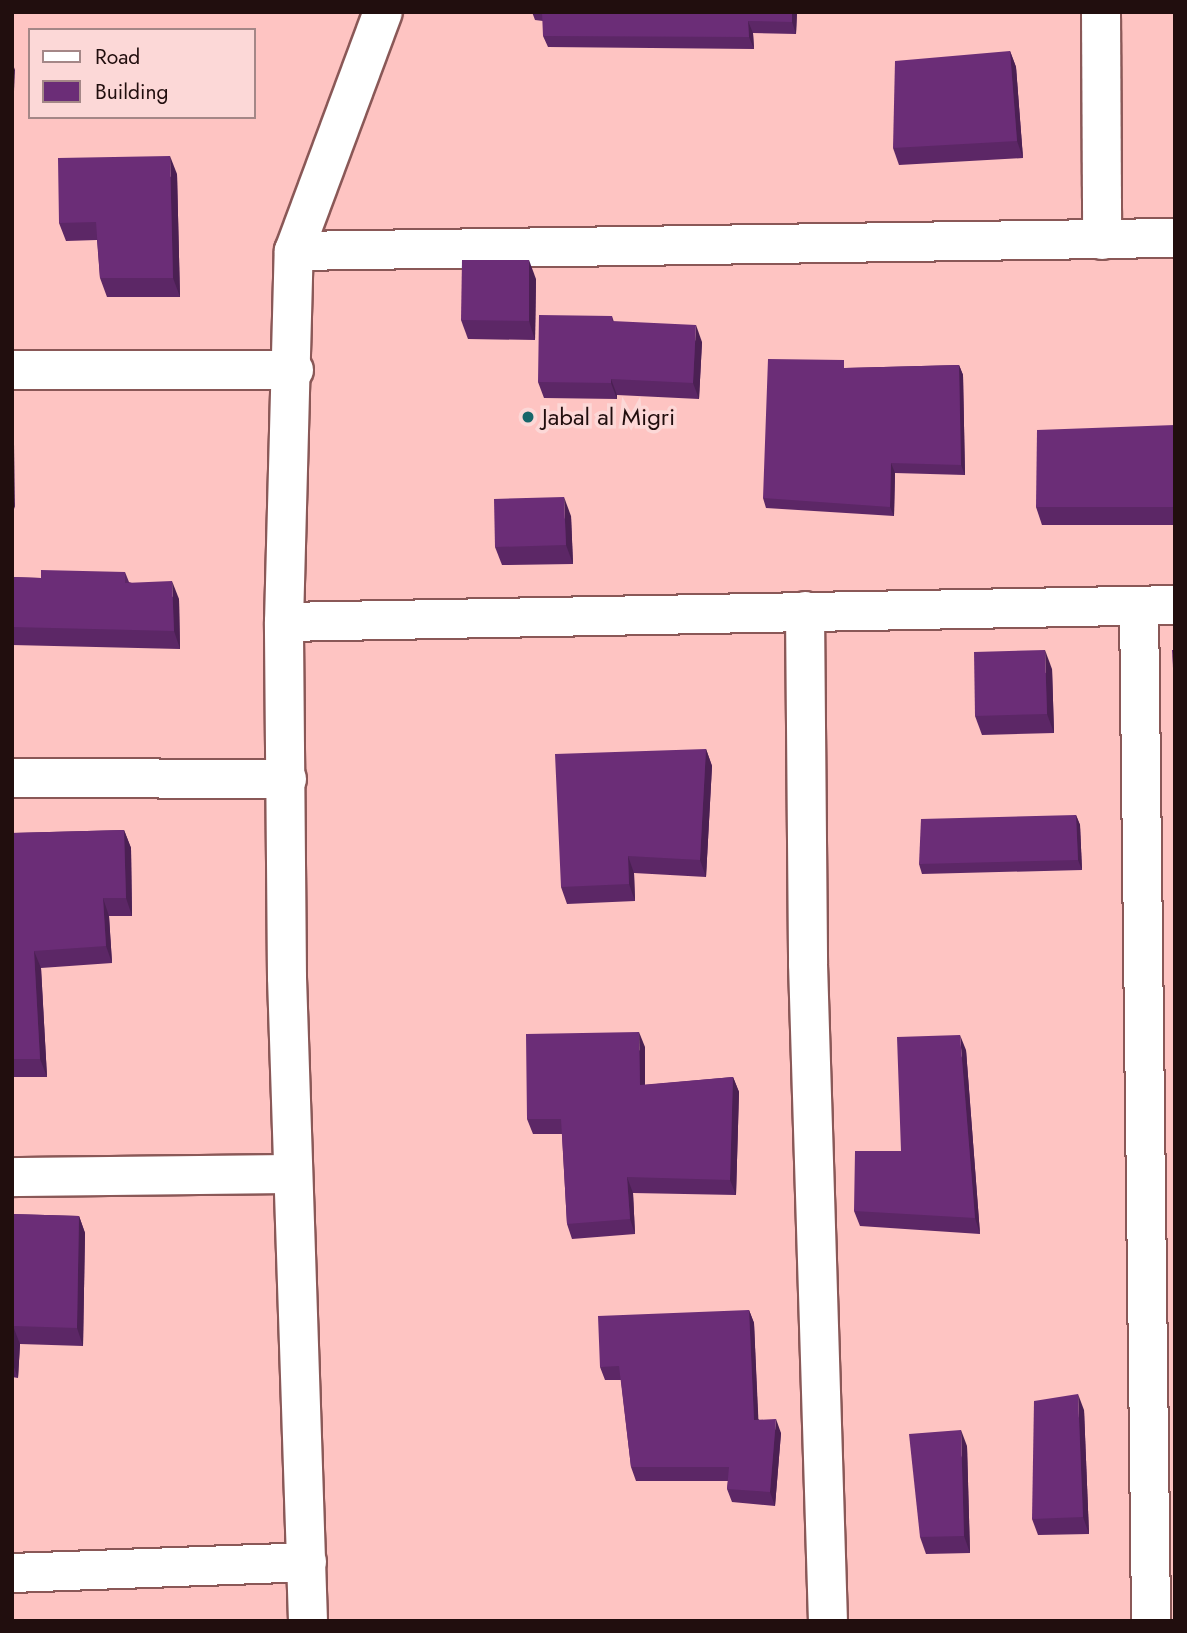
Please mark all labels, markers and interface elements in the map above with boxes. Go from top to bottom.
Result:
legend [28,28,256,119]
text: Road [95,42,140,72]
text: Building [95,77,168,107]
place label: Jabal al Migri [542,403,675,431]
marker: Jabal al Migri [520,409,536,425]

